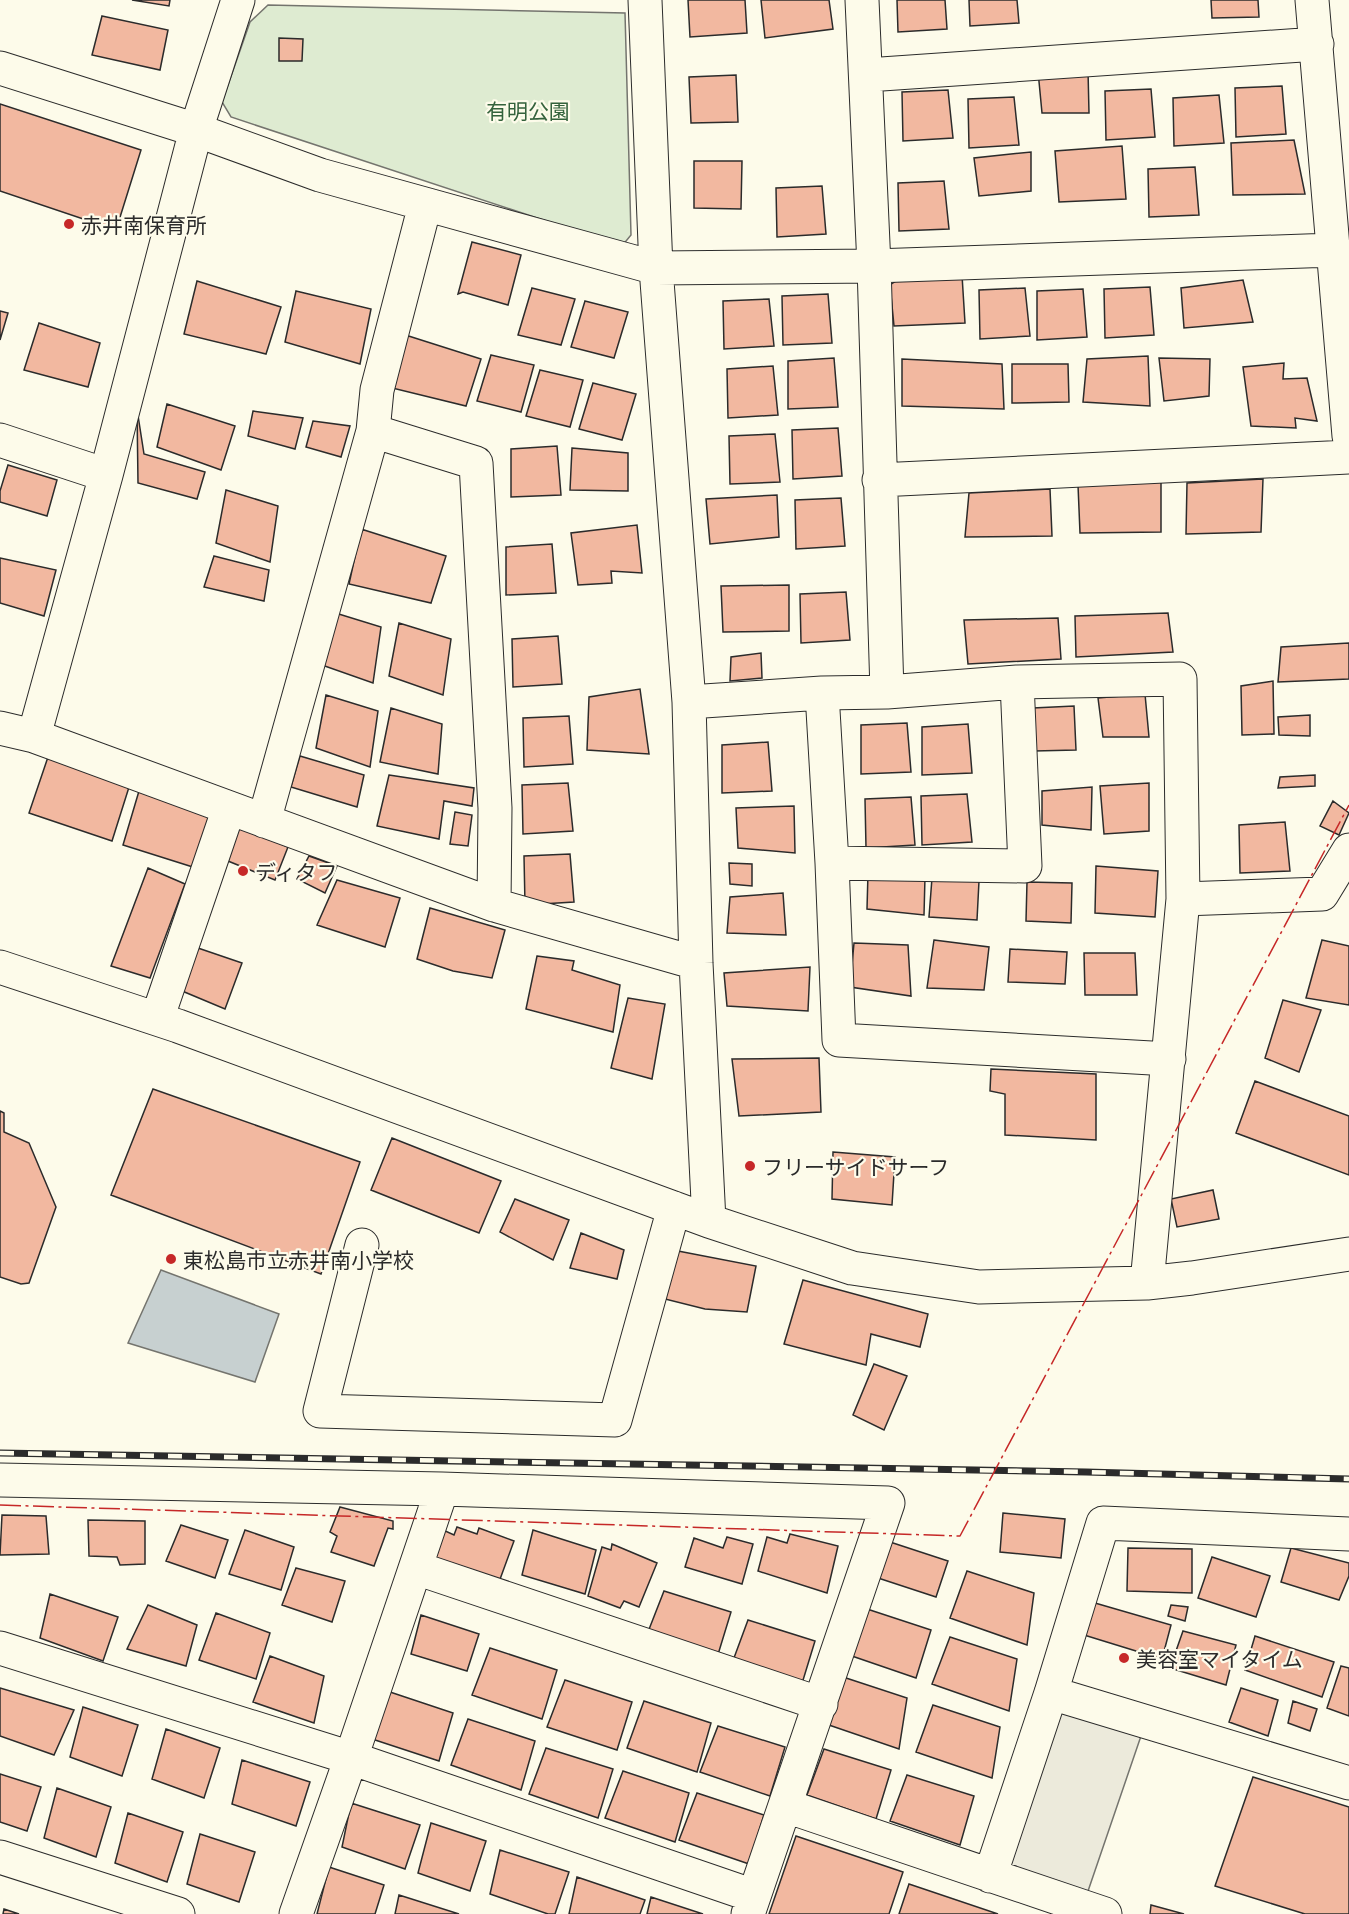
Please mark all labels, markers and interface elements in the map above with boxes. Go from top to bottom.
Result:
park label: 有明公園 [486,98,570,123]
place label: 赤井南保育所 [81,212,207,237]
marker: 赤井南保育所 [62,217,76,231]
place label: ディタフ [255,859,338,884]
marker: ディタフ [236,864,250,878]
place label: フリーサイドサーフ [762,1154,949,1179]
marker: フリーサイドサーフ [743,1159,757,1173]
place label: 東松島市立赤井南小学校 [183,1247,414,1272]
marker: 東松島市立赤井南小学校 [164,1252,178,1266]
place label: 美容室マイタイム [1136,1646,1303,1671]
marker: 美容室マイタイム [1117,1651,1131,1665]

